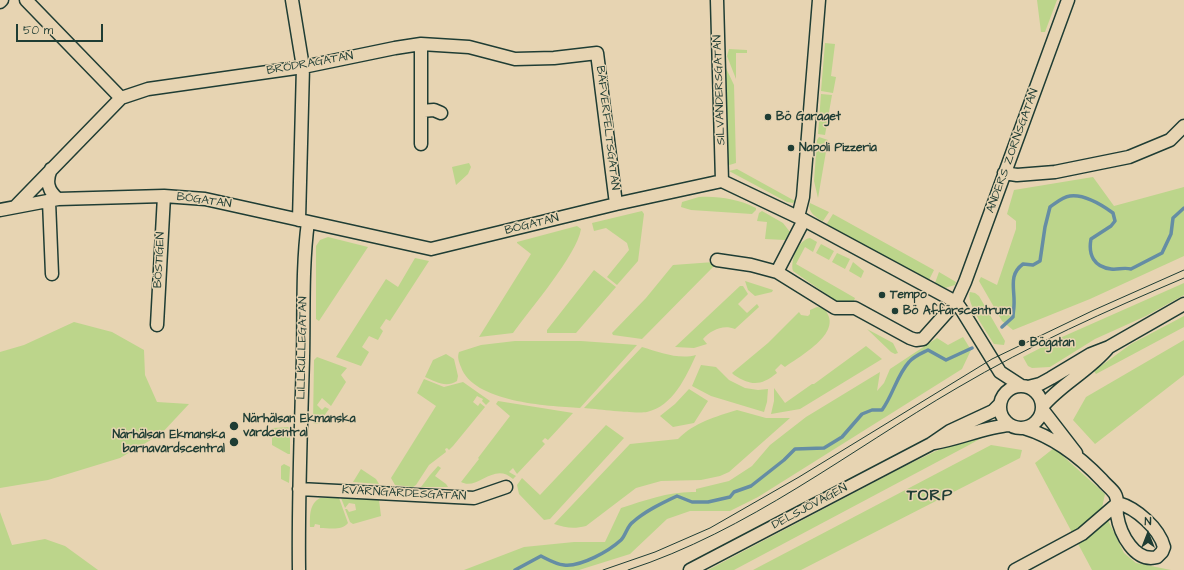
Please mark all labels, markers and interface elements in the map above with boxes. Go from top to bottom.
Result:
scale bar [18,16,105,42]
text: 50 m [23,22,53,39]
street label: SILVANDERSGATAN [711,35,729,145]
street label: BRÖDRAGATAN [266,49,354,79]
street label: BÄFVERFELTSGATAN [592,65,622,191]
street label: ANDERS ZORNSGATAN [984,87,1042,215]
place label: Bö Garaget [776,110,841,124]
marker: Bö Garaget [763,112,773,122]
place label: Napoli Pizzeria [799,141,877,155]
marker: Napoli Pizzeria [786,143,796,153]
street label: BÖGATAN [176,190,232,212]
street label: BÖGATAN [503,211,561,239]
street label: BÖSTIGEN [151,231,169,289]
place label: Tempo [890,288,927,302]
marker: Tempo [877,290,887,300]
street label: LILLKULLEGATAN [295,296,311,400]
place label: Bö Affärscentrum [903,304,1011,318]
marker: Bö Affärscentrum [890,306,900,316]
place label: Bögatan [1030,336,1075,350]
marker: Bögatan [1017,338,1027,348]
place label: Närhälsan Ekmanska vårdcentral [243,412,356,440]
marker: Närhälsan Ekmanska vårdcentral [228,420,240,432]
place label: Närhälsan Ekmanska barnavårdscentral [112,428,225,456]
marker: Närhälsan Ekmanska barnavårdscentral [228,436,240,448]
street label: DELSJÖVÄGEN [770,481,850,533]
street label: KVARNGÄRDESGATAN [342,484,466,504]
district label: TORP [907,487,953,507]
north arrow [1128,514,1168,554]
text: N [1145,514,1151,529]

